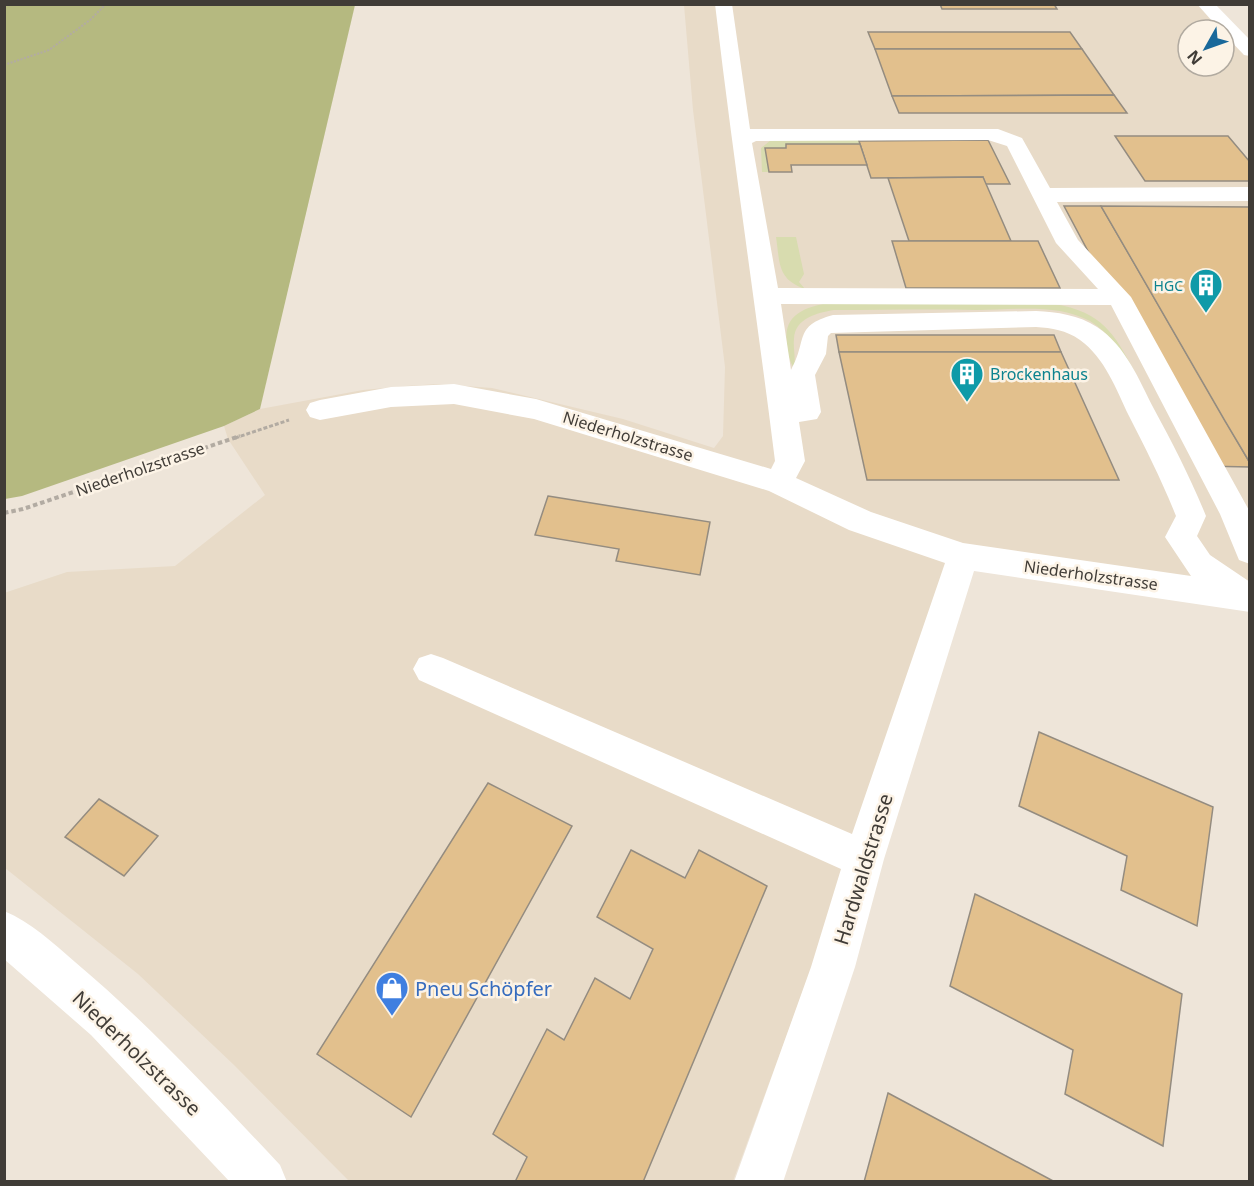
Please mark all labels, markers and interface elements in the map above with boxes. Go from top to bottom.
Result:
north arrow [1176,18,1236,78]
text: N [1182,46,1207,70]
building icon: HGC [1188,267,1224,314]
place label: HGC [1154,276,1183,295]
building icon: Brockenhaus [949,356,985,403]
place label: Brockenhaus [990,363,1088,385]
street label: Niederholzstrasse [560,406,696,466]
street label: Niederholzstrasse [73,437,207,501]
street label: Niederholzstrasse [1023,555,1159,595]
street label: Hardwaldstrasse [827,790,899,948]
shop icon: Pneu Schöpfer [374,970,410,1017]
place label: Pneu Schöpfer [415,975,552,1002]
street label: Niederholzstrasse [67,985,207,1121]

